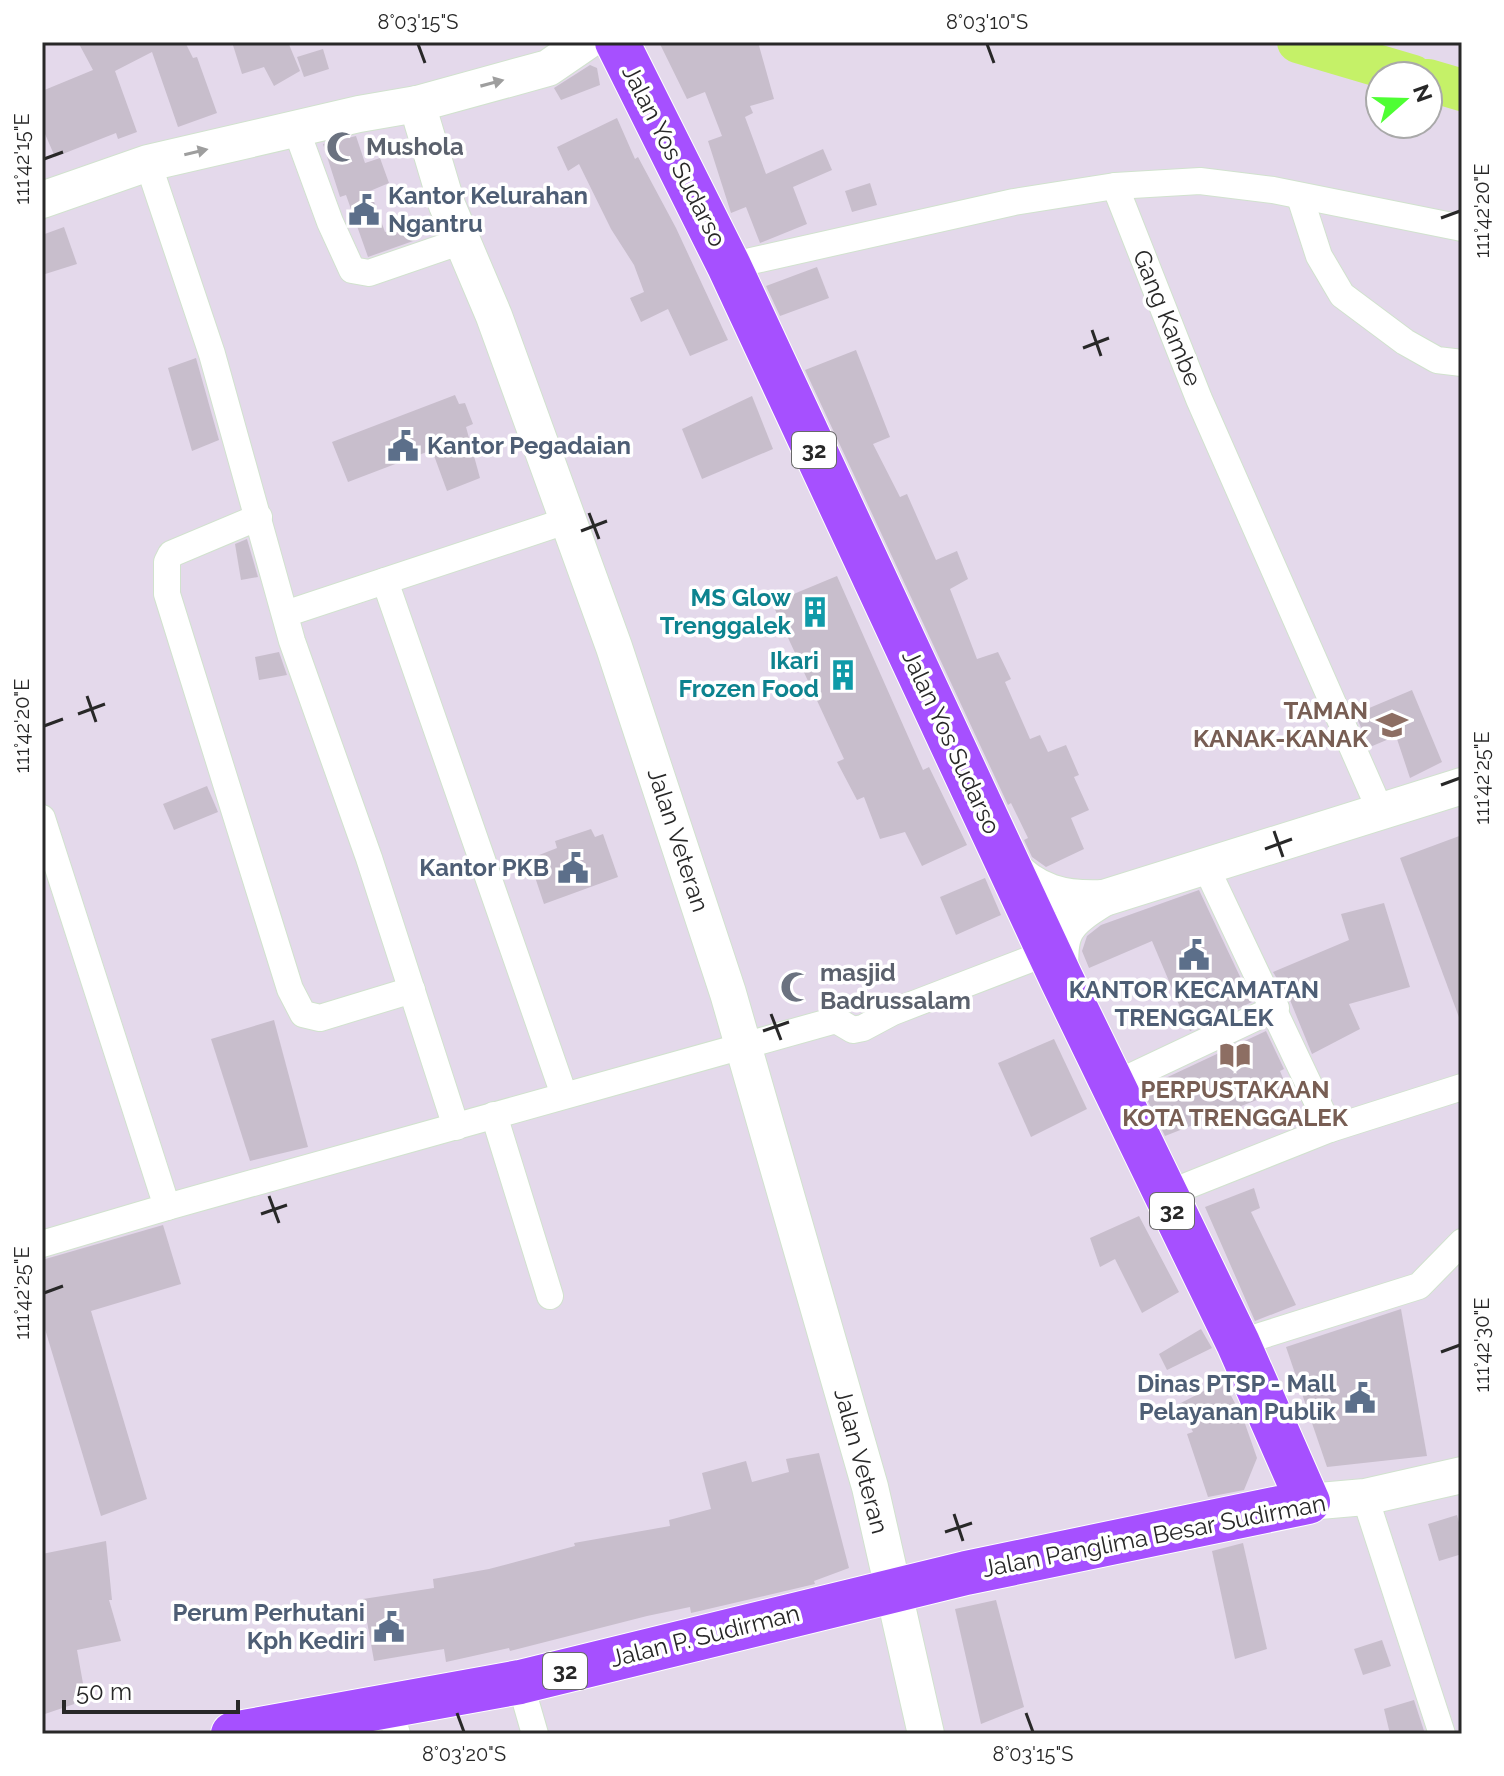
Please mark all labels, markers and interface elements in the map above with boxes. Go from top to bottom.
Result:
text: 8°03'15"S [378,10,458,34]
text: 8°03'10"S [946,10,1028,34]
street label: Jalan Yos Sudarso [616,60,733,251]
north arrow [1364,60,1444,140]
one-way arrow [480,77,505,89]
text: N [1408,81,1438,105]
text: 111°42'15"E [10,113,34,205]
mosque icon: Mushola [325,130,359,164]
place label: Mushola [366,132,464,161]
one-way arrow [184,145,209,158]
text: 111°42'20"E [1470,164,1494,258]
place label: Kantor Kelurahan Ngantru [388,181,588,238]
public building icon: Kantor Kelurahan Ngantru [347,193,381,227]
street label: Gang Kambe [1127,245,1208,390]
public building icon: Kantor Pegadaian [386,429,420,463]
place label: Kantor Pegadaian [427,431,631,460]
road number: 32 [792,432,836,468]
place label: MS Glow Trenggalek [660,583,792,640]
building icon: MS Glow Trenggalek [798,595,832,629]
street label: Jalan Yos Sudarso [896,645,1007,838]
place label: Ikari Frozen Food [679,646,819,703]
building icon: Ikari Frozen Food [826,658,860,692]
text: 111°42'20"E [10,679,34,773]
place label: TAMAN KANAK-KANAK [1193,696,1369,753]
school or university icon: TAMAN KANAK-KANAK [1375,708,1409,742]
text: 111°42'25"E [1470,731,1494,825]
street label: Jalan Veteran [642,764,715,915]
public building icon: Kantor PKB [556,851,590,885]
place label: Kantor PKB [419,853,549,882]
public building icon: KANTOR KECAMATAN TRENGGALEK [1177,938,1211,972]
place label: masjid Badrussalam [820,958,971,1015]
mosque icon: masjid Badrussalam [779,970,813,1004]
place label: KANTOR KECAMATAN TRENGGALEK [1069,975,1319,1032]
library icon: PERPUSTAKAAN KOTA TRENGGALEK [1218,1038,1252,1072]
place label: PERPUSTAKAAN KOTA TRENGGALEK [1122,1075,1349,1132]
road number: 32 [1150,1193,1194,1229]
text: 111°42'25"E [10,1246,34,1340]
text: 111°42'30"E [1470,1298,1494,1392]
place label: Dinas PTSP - Mall Pelayanan Publik [1137,1369,1337,1426]
public building icon: Dinas PTSP - Mall Pelayanan Publik [1343,1381,1377,1415]
street label: Jalan Veteran [828,1385,895,1537]
street label: Jalan Panglima Besar Sudirman [980,1488,1328,1583]
place label: Perum Perhutani Kph Kediri [172,1598,365,1655]
street label: Jalan P. Sudirman [607,1598,803,1673]
public building icon: Perum Perhutani Kph Kediri [372,1610,406,1644]
road number: 32 [543,1653,587,1689]
scale bar [64,1664,238,1714]
text: 50 m [76,1677,132,1706]
text: 8°03'20"S [422,1742,506,1766]
text: 8°03'15"S [993,1742,1073,1766]

